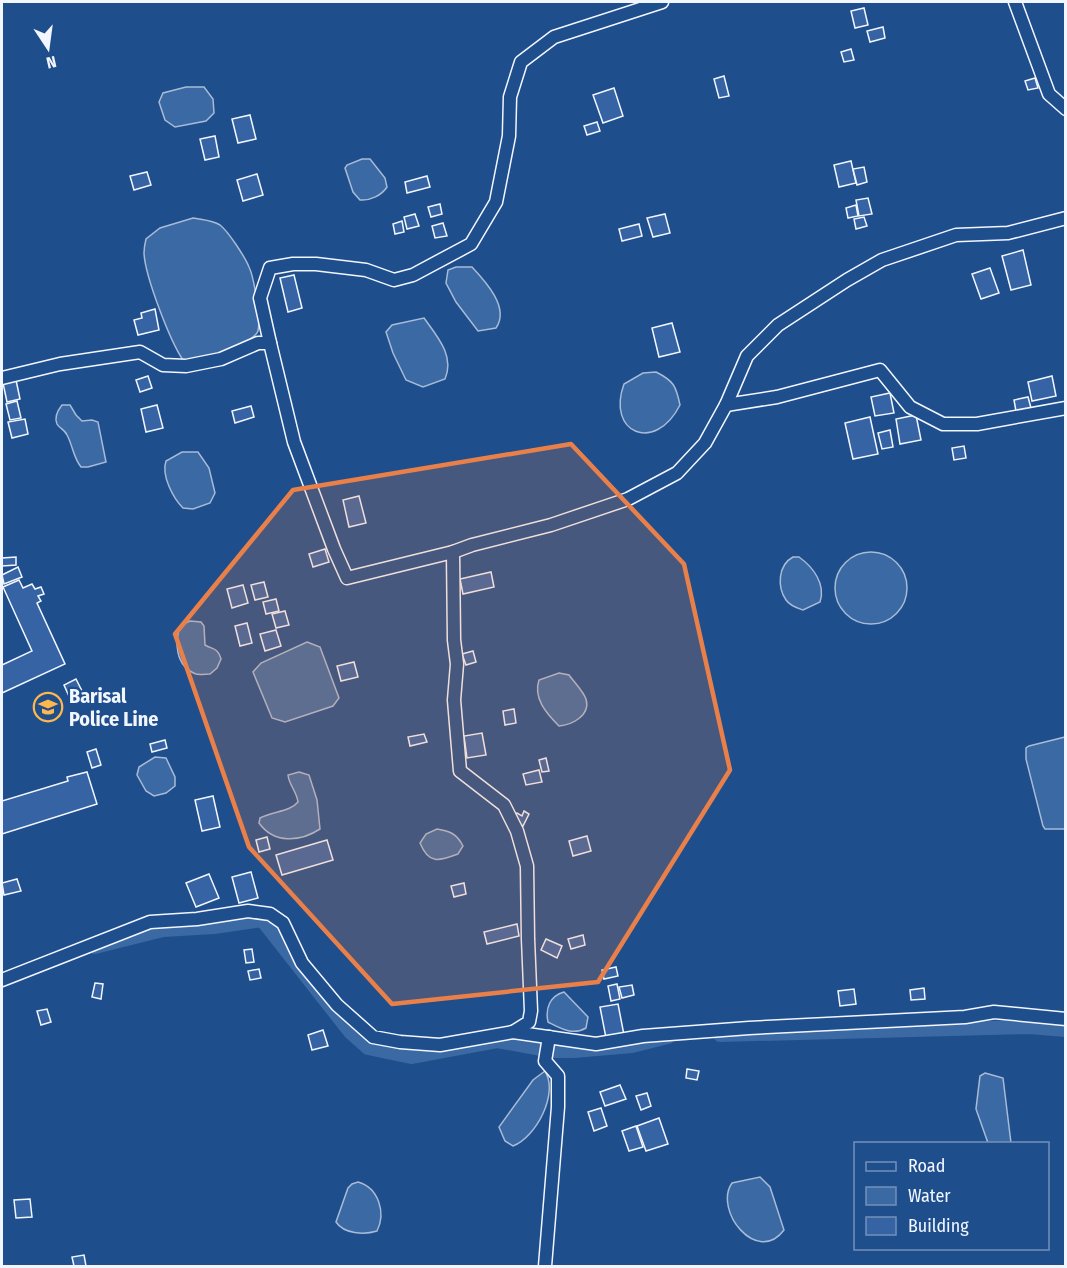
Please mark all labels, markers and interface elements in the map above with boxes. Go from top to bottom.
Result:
north arrow [18,18,78,78]
text: N [44,52,58,72]
place label: Barisal Police Line [69,684,158,731]
school or university icon: Barisal Police Line [32,691,64,723]
legend [854,1142,1049,1250]
text: Road [908,1155,945,1177]
text: Water [908,1185,951,1207]
text: Building [908,1215,969,1237]

